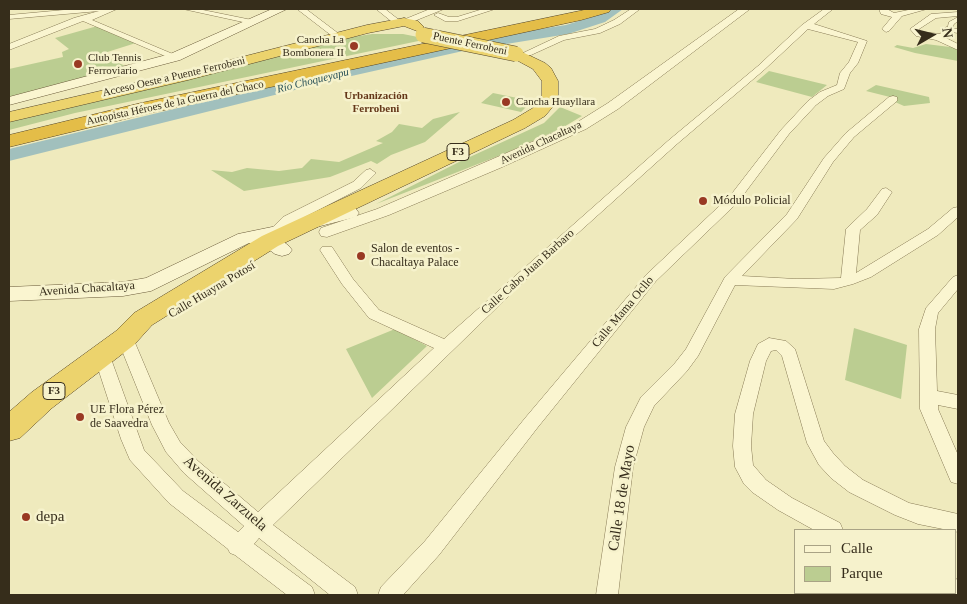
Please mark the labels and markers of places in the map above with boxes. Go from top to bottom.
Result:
place label: Cancha La Bombonera II [283,33,344,59]
marker: Cancha La Bombonera II [348,40,360,52]
place label: Club Tennis Ferroviario [88,51,141,77]
marker: Club Tennis Ferroviario [72,58,84,70]
place label: Cancha Huayllara [516,95,595,109]
marker: Cancha Huayllara [500,96,512,108]
place label: Módulo Policial [713,194,791,208]
marker: Módulo Policial [697,195,709,207]
place label: Salon de eventos - Chacaltaya Palace [371,242,459,270]
marker: Salon de eventos - Chacaltaya Palace [355,250,367,262]
place label: UE Flora Pérez de Saavedra [90,403,164,431]
marker: UE Flora Pérez de Saavedra [74,411,86,423]
place label: depa [36,508,64,526]
marker: depa [20,511,32,523]

